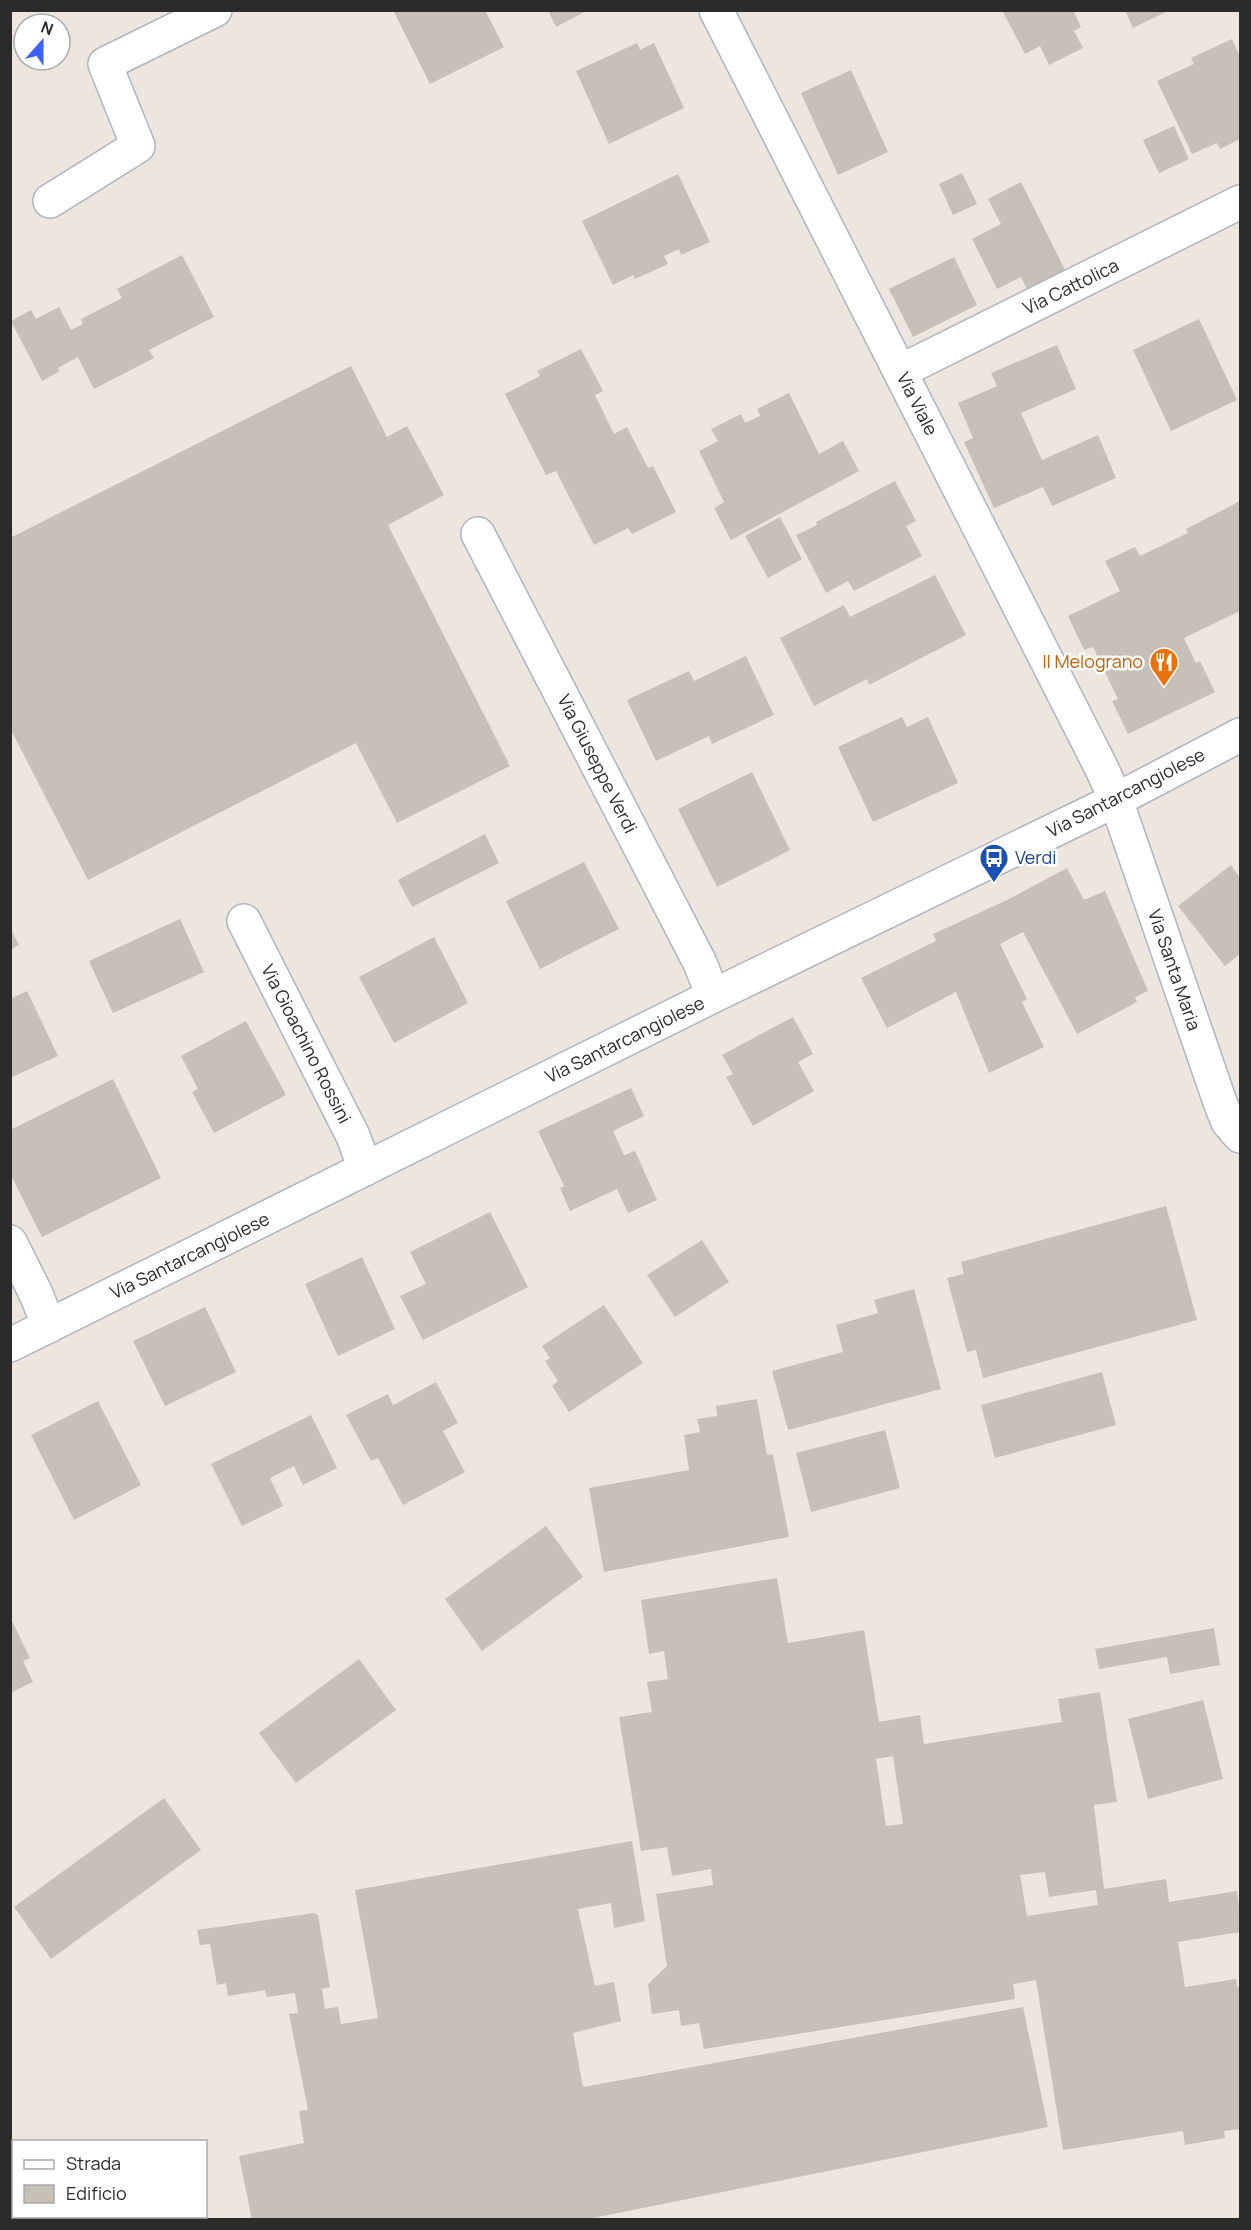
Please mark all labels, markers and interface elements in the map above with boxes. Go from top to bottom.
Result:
north arrow [12,12,72,72]
text: N [38,16,57,40]
street label: Via Cattolica [1019,253,1122,320]
street label: Via Viale [892,368,944,439]
restaurant icon: Il Melograno [1148,646,1180,688]
place label: Il Melograno [1042,649,1143,673]
street label: Via Giuseppe Verdi [553,690,643,837]
street label: Via Santarcangiolese [1042,742,1209,842]
bus stop icon: Verdi [978,842,1010,884]
place label: Verdi [1015,845,1056,869]
street label: Via Santa Maria [1143,906,1207,1033]
street label: Via Gioachino Rossini [256,960,357,1127]
street label: Via Santarcangiolese [541,990,708,1088]
street label: Via Santarcangiolese [106,1206,273,1304]
legend [12,2140,207,2218]
text: Strada [66,2151,121,2175]
text: Edificio [66,2181,127,2205]

